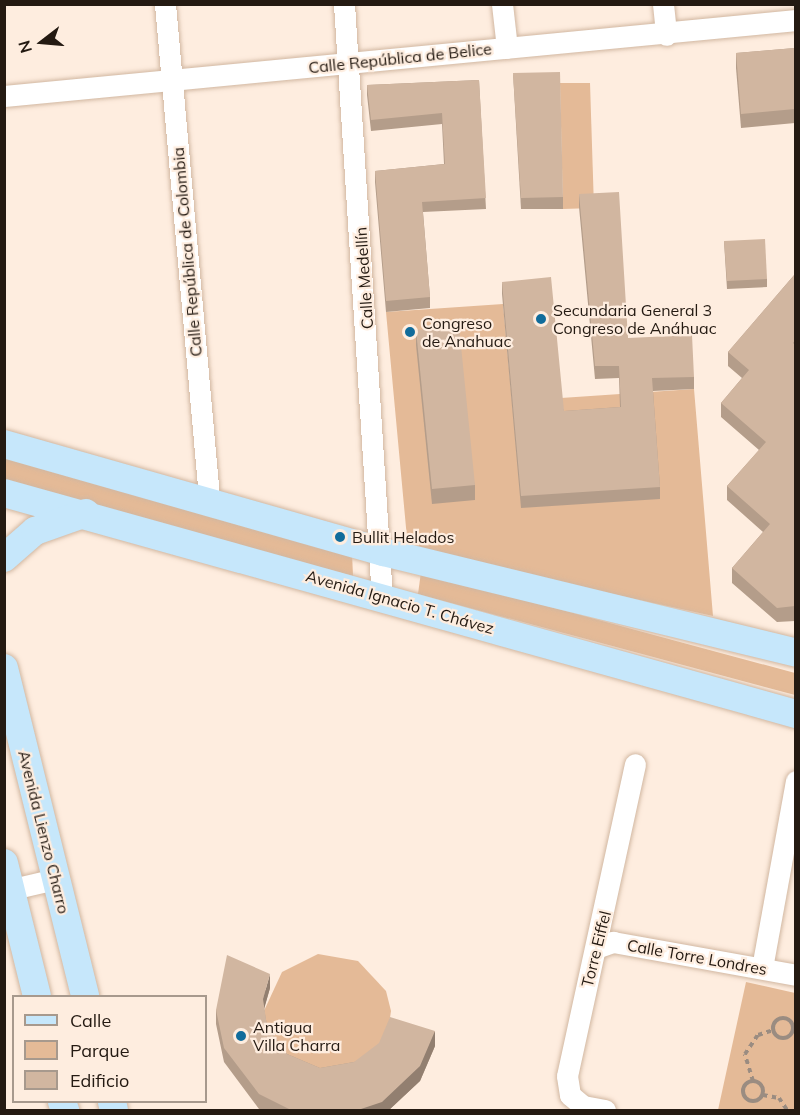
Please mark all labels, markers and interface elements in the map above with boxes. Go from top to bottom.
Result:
north arrow [12,12,72,72]
text: N [13,38,36,56]
street label: Calle República de Belice [307,39,493,77]
street label: Calle República de Colombia [168,147,206,357]
street label: Calle Medellín [351,226,377,330]
place label: Secundaria General 3 Congreso de Anáhuac [553,300,717,338]
marker: Secundaria General 3 Congreso de Anáhuac [534,312,548,326]
place label: Congreso de Anahuac [422,313,511,351]
marker: Congreso de Anahuac [403,325,417,339]
place label: Bullit Helados [352,527,454,547]
marker: Bullit Helados [333,530,347,544]
street label: Avenida Ignacio T. Chávez [304,566,496,638]
street label: Avenida Lienzo Charro [14,748,74,916]
street label: Torre Eiffel [577,909,615,989]
street label: Calle Torre Londres [625,935,769,979]
legend [12,995,207,1103]
text: Calle [70,1009,111,1032]
place label: Antigua Villa Charra [253,1017,340,1055]
marker: Antigua Villa Charra [234,1029,248,1043]
text: Parque [70,1039,129,1062]
text: Edificio [70,1069,129,1092]

